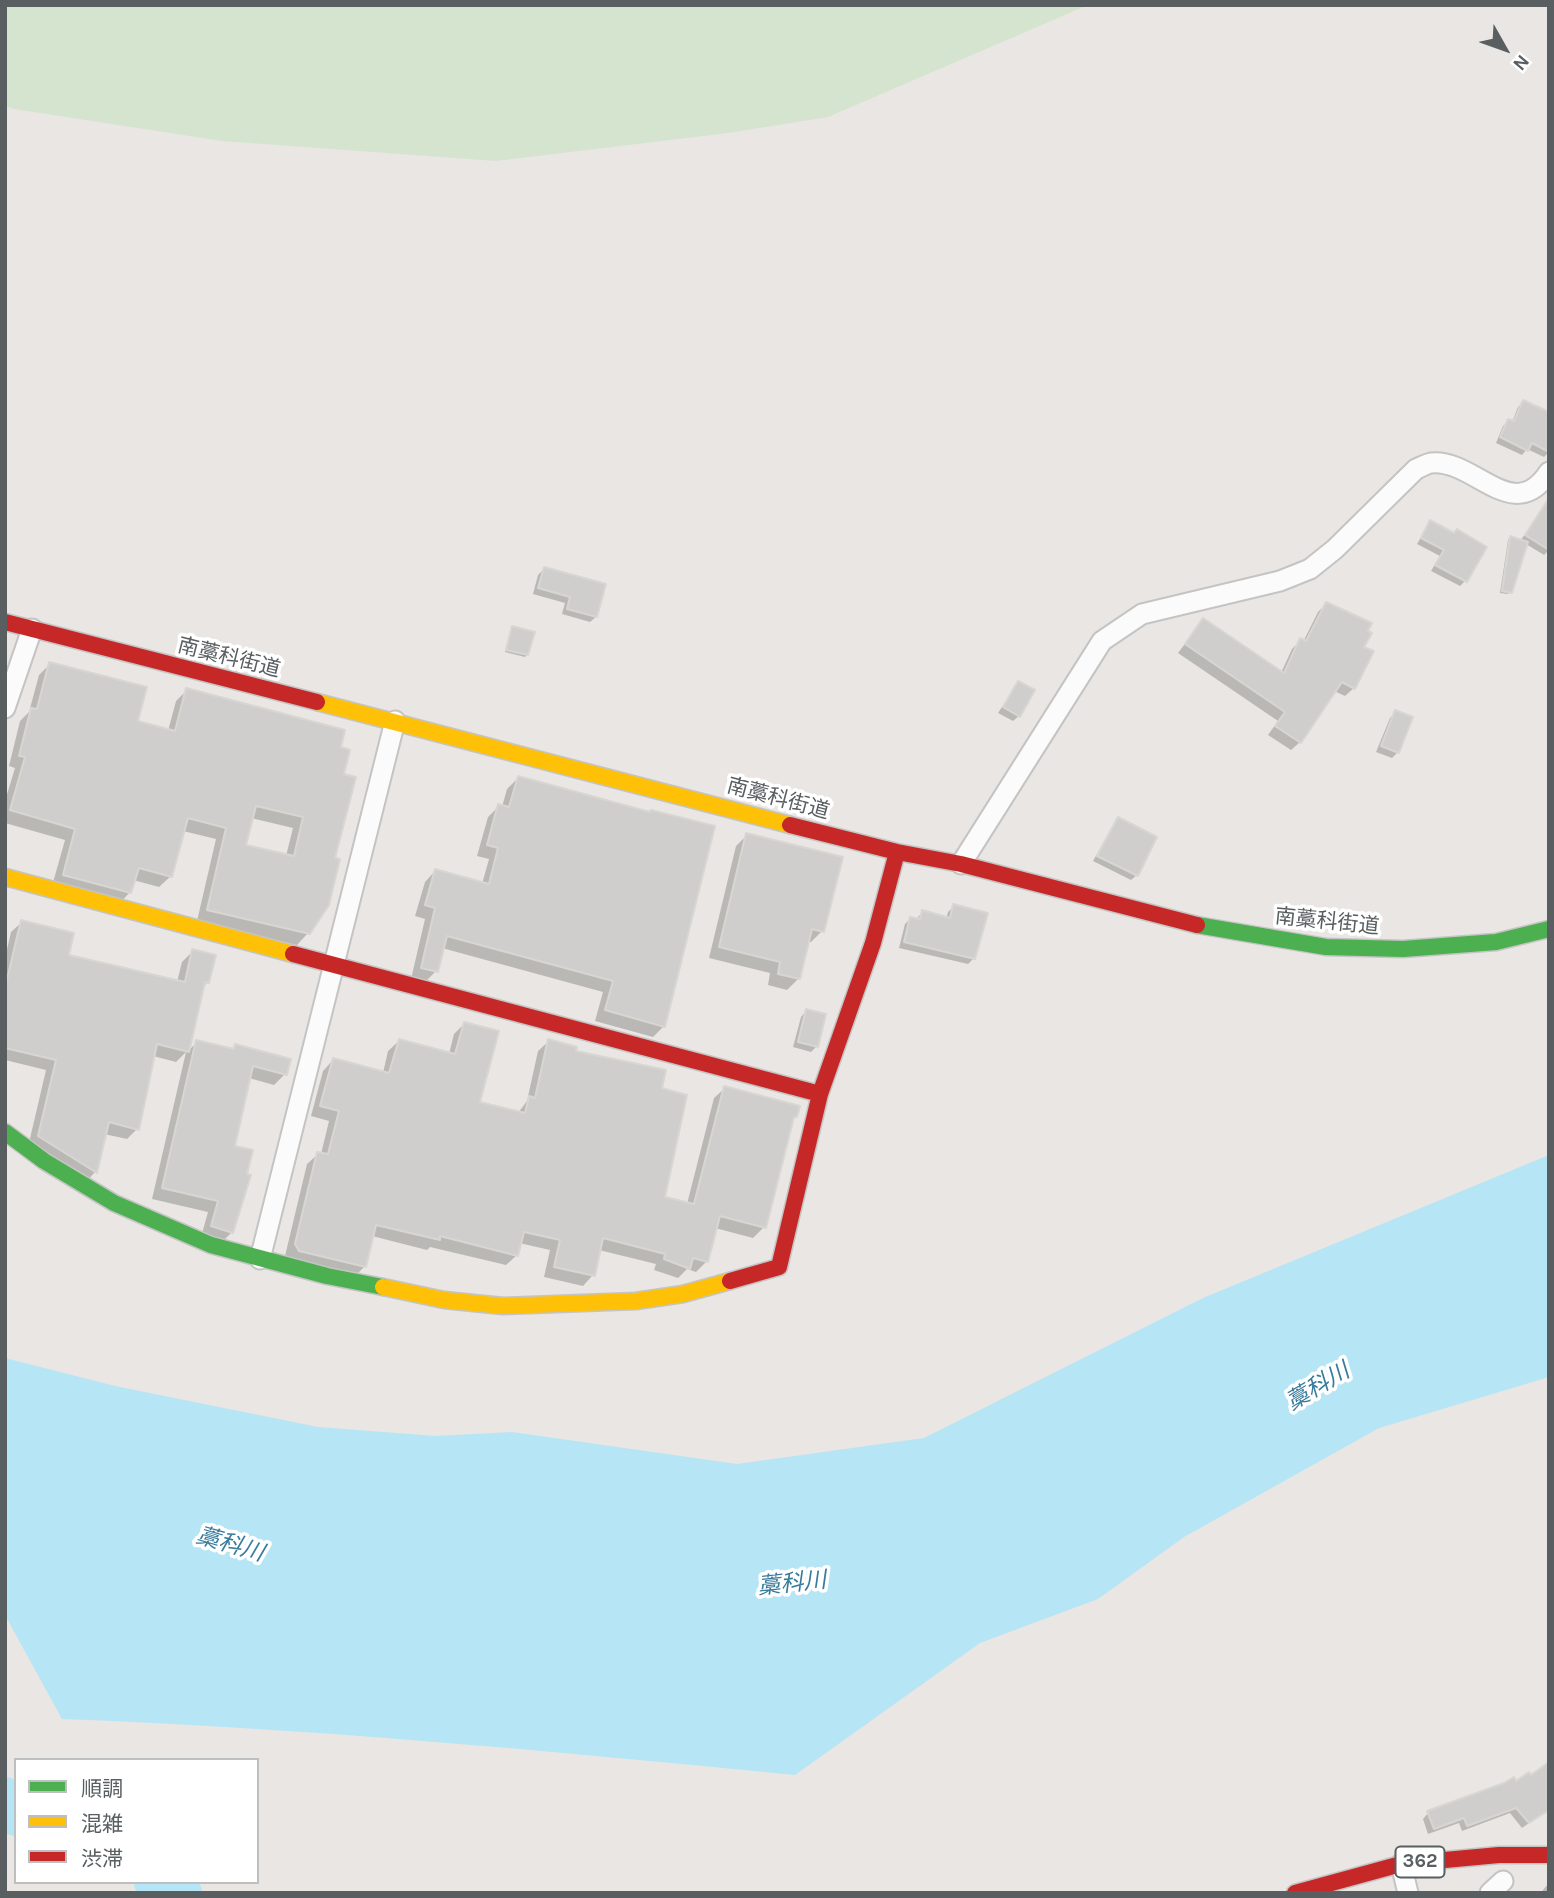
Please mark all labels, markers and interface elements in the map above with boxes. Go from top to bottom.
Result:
north arrow [1470,14,1540,84]
text: N [1508,50,1534,75]
street label: 南藁科街道 [175,633,283,683]
street label: 南藁科街道 [724,773,832,825]
street label: 南藁科街道 [1273,904,1381,940]
water label: 藁科川 [1281,1357,1355,1417]
water label: 藁科川 [193,1522,267,1568]
water label: 藁科川 [756,1567,828,1601]
legend [14,1758,259,1884]
text: 順調 [81,1777,123,1801]
text: 混雑 [81,1812,123,1836]
road number: 362 [1396,1846,1444,1878]
text: 渋滞 [81,1847,123,1871]

